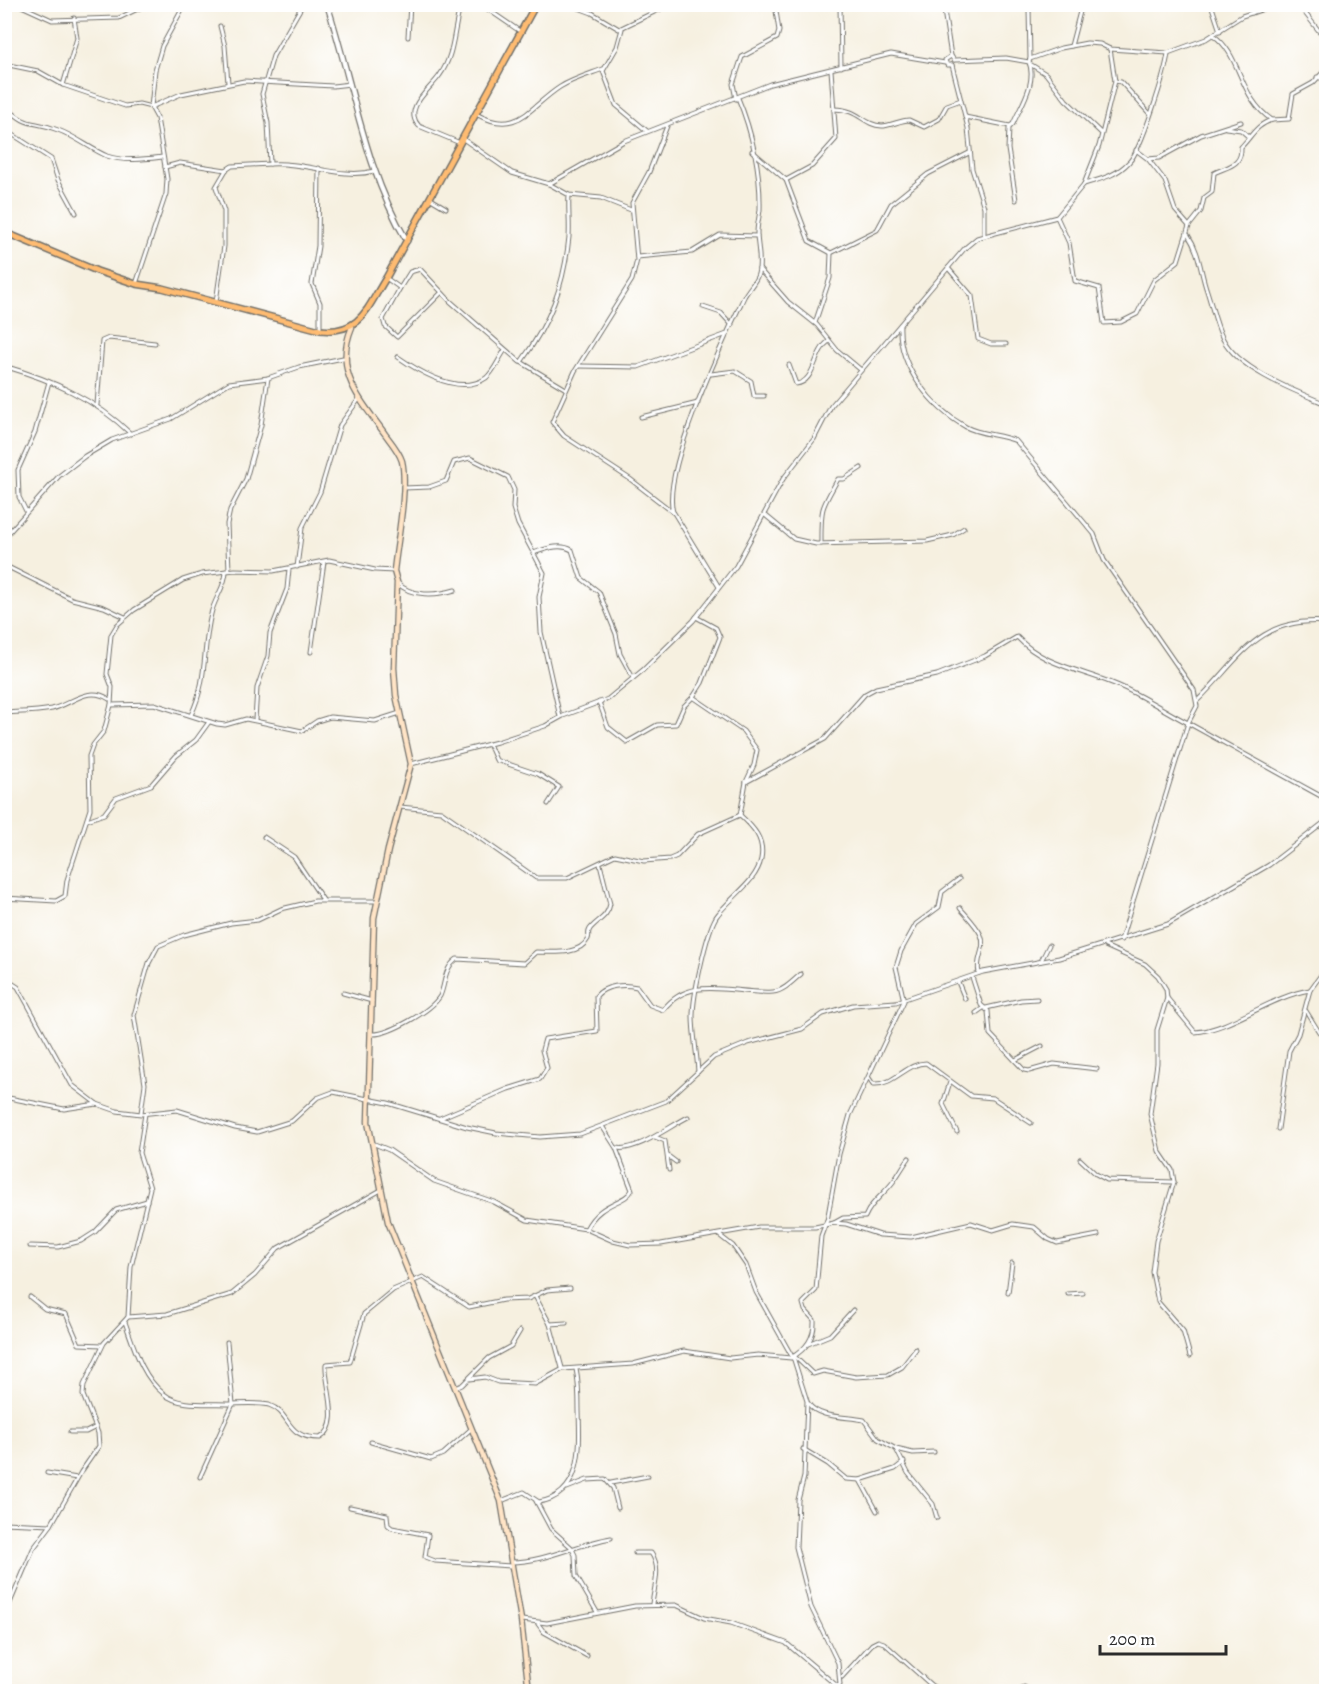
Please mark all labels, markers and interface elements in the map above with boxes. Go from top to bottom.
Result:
scale bar [1100,1618,1226,1656]
text: 200 m [1109,1627,1155,1651]

